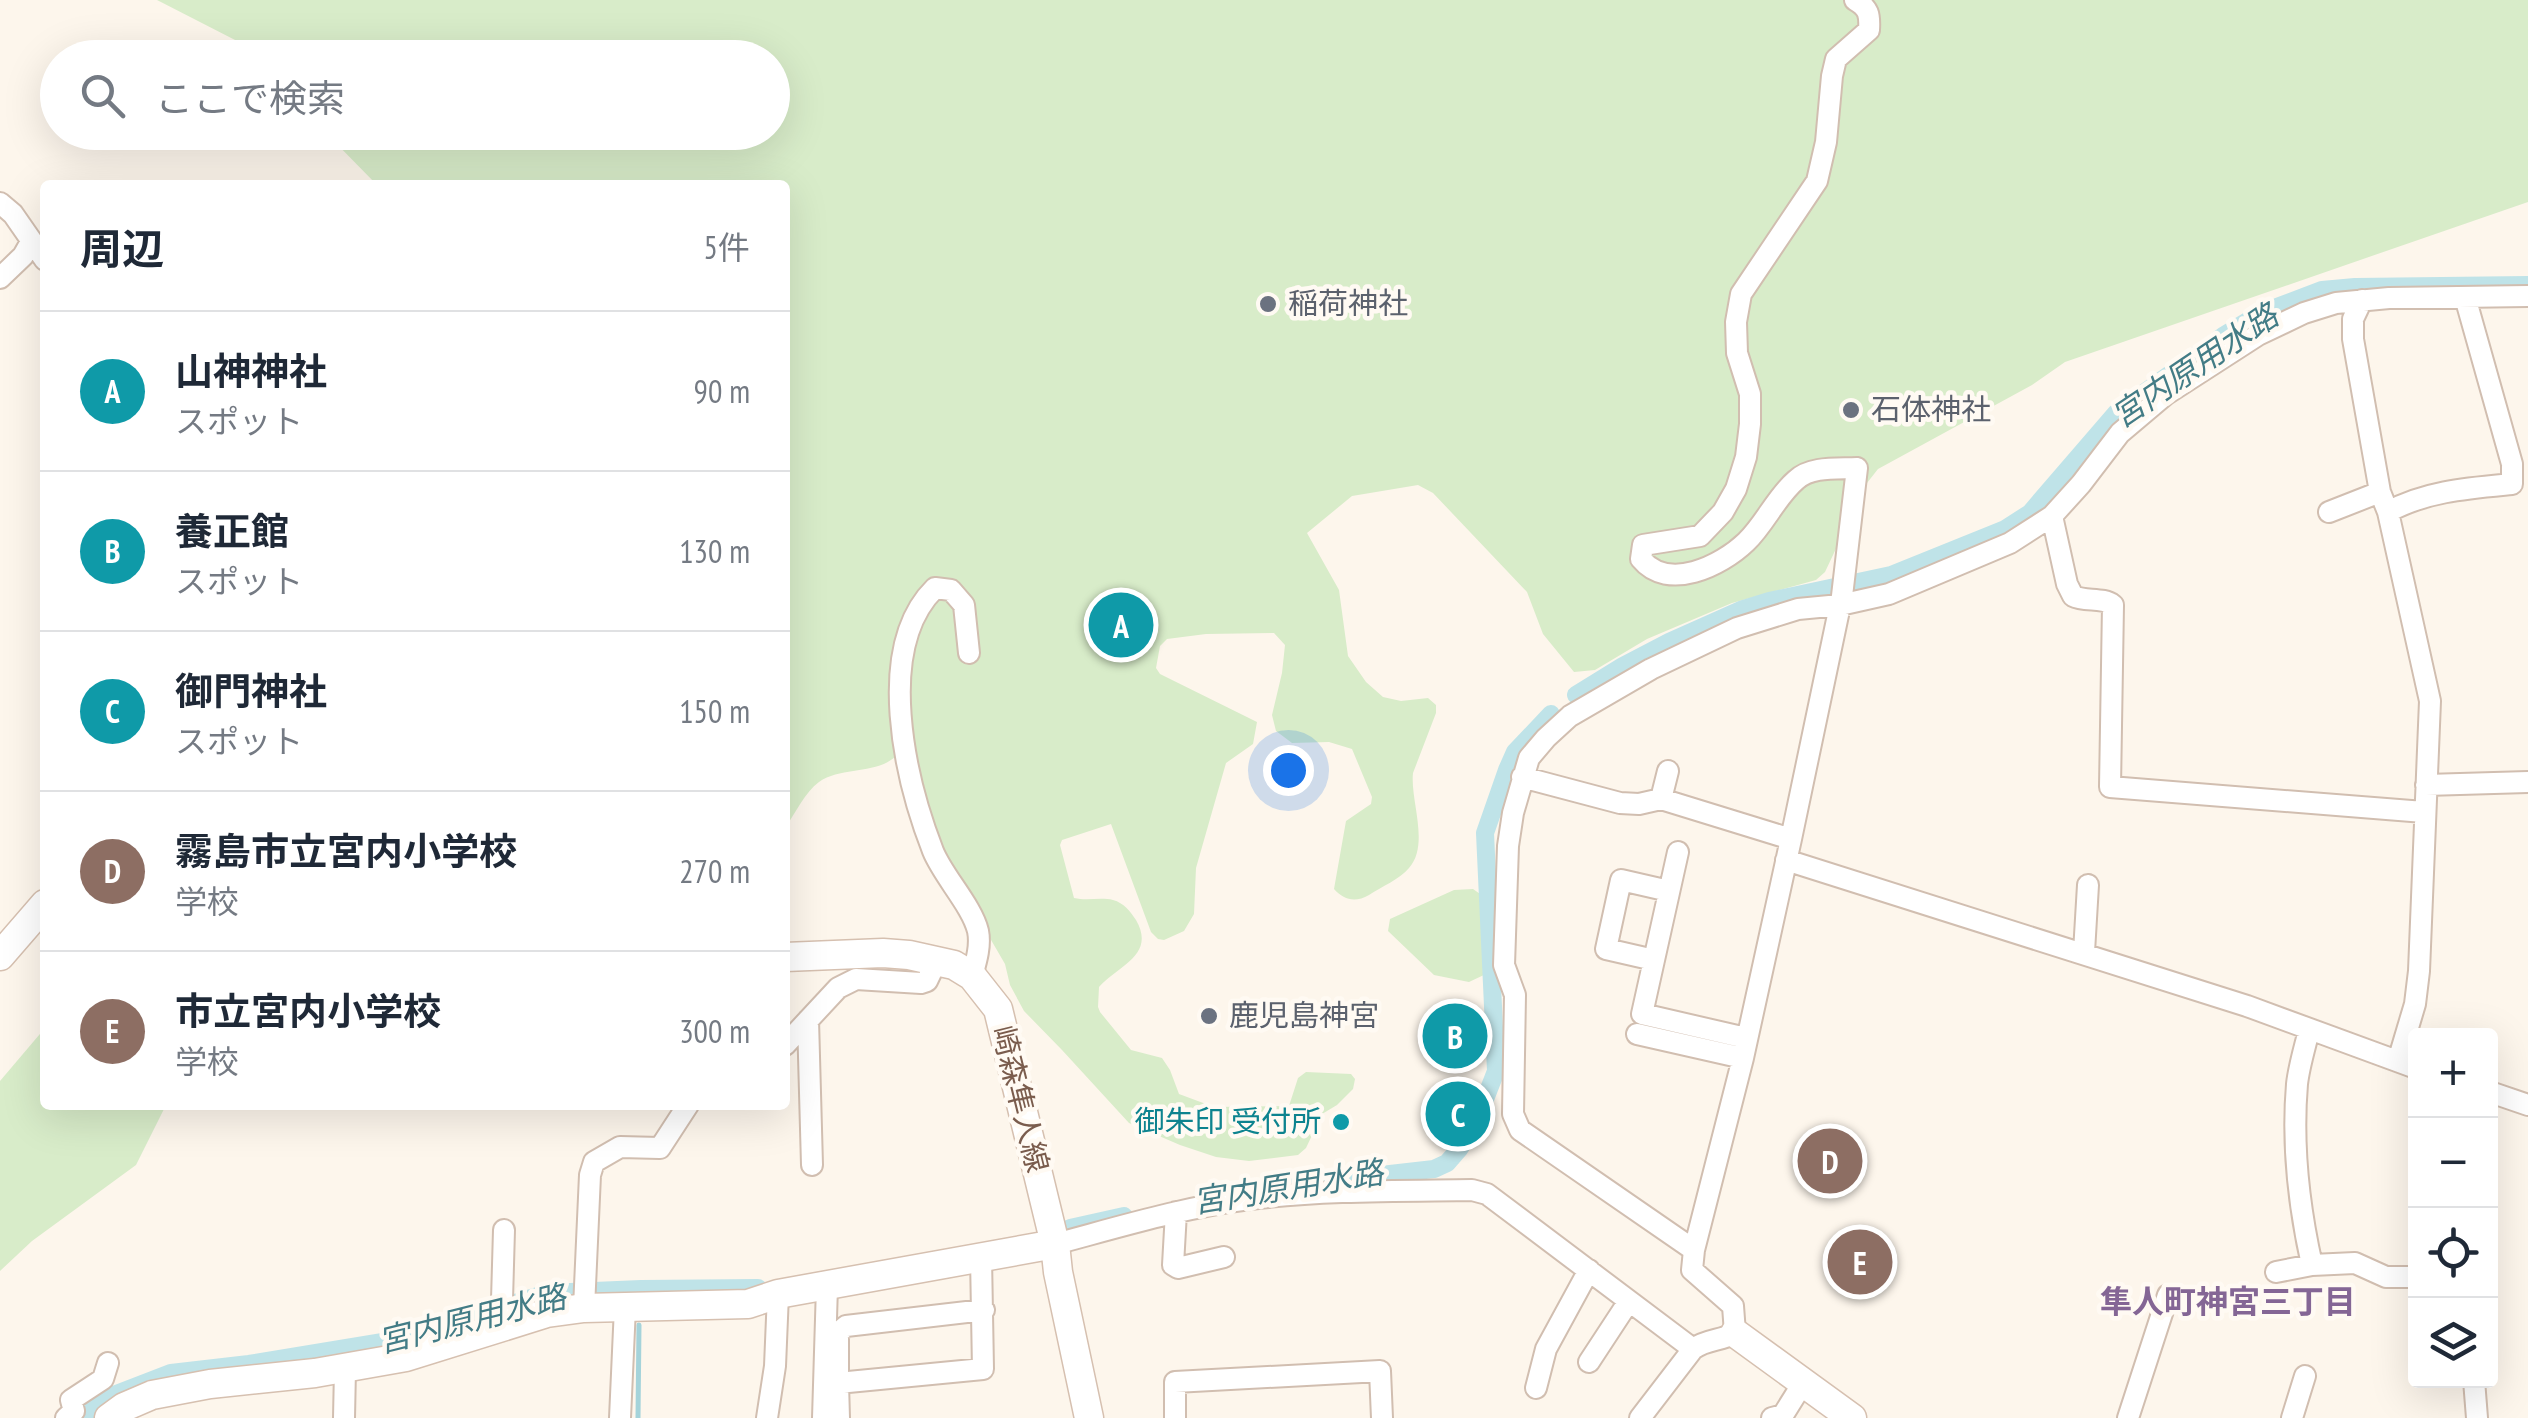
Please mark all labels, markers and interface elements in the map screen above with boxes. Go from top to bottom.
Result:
search box [40,40,790,150]
icon: search [75,68,130,123]
text: ここで検索 [155,73,345,122]
text: 周辺 [80,221,164,276]
text: 5件 [704,226,750,268]
place label: 稲荷神社 [1288,283,1408,322]
water label: 宮内原用水路 [2103,292,2288,436]
marker: 稲荷神社 [1257,293,1279,315]
text: 山神神社 [175,346,327,395]
text: A [104,370,121,412]
text: 90 m [694,370,750,412]
place label: 石体神社 [1871,389,1991,428]
marker: 石体神社 [1840,399,1862,421]
text: スポット [175,400,303,442]
text: 養正館 [175,506,289,555]
text: B [105,530,120,572]
text: 130 m [679,530,750,572]
text: スポット [175,560,303,602]
pin: A [1088,588,1154,662]
text: 御門神社 [175,666,327,715]
text: C [105,690,120,732]
text: 150 m [679,690,750,732]
text: スポット [175,720,303,762]
your location [1263,745,1314,796]
text: 霧島市立宮内小学校 [175,826,517,875]
text: D [104,850,121,892]
text: 270 m [679,850,750,892]
text: 学校 [175,880,239,922]
text: 市立宮内小学校 [175,986,441,1035]
place label: 鹿児島神宮 [1229,995,1379,1034]
pin: B [1422,998,1488,1074]
marker: 鹿児島神宮 [1198,1005,1220,1027]
text: E [106,1010,119,1052]
text: 300 m [679,1010,750,1052]
street label: 崎森隼人線 [984,1021,1059,1176]
map controls [2408,1028,2498,1388]
button: + [2408,1028,2498,1118]
text: 学校 [175,1040,239,1082]
pin: C [1426,1076,1490,1152]
place label: 御朱印 受付所 [1135,1101,1321,1140]
marker: 御朱印 受付所 [1330,1111,1352,1133]
button: − [2408,1118,2498,1208]
pin: D [1798,1124,1862,1198]
water label: 宮内原用水路 [1190,1150,1389,1222]
button: locate [2408,1208,2498,1298]
pin: E [1828,1224,1892,1300]
water label: 宮内原用水路 [374,1274,573,1362]
district label: 隼人町神宮三丁目 [2100,1280,2356,1322]
button: layers [2408,1298,2498,1388]

